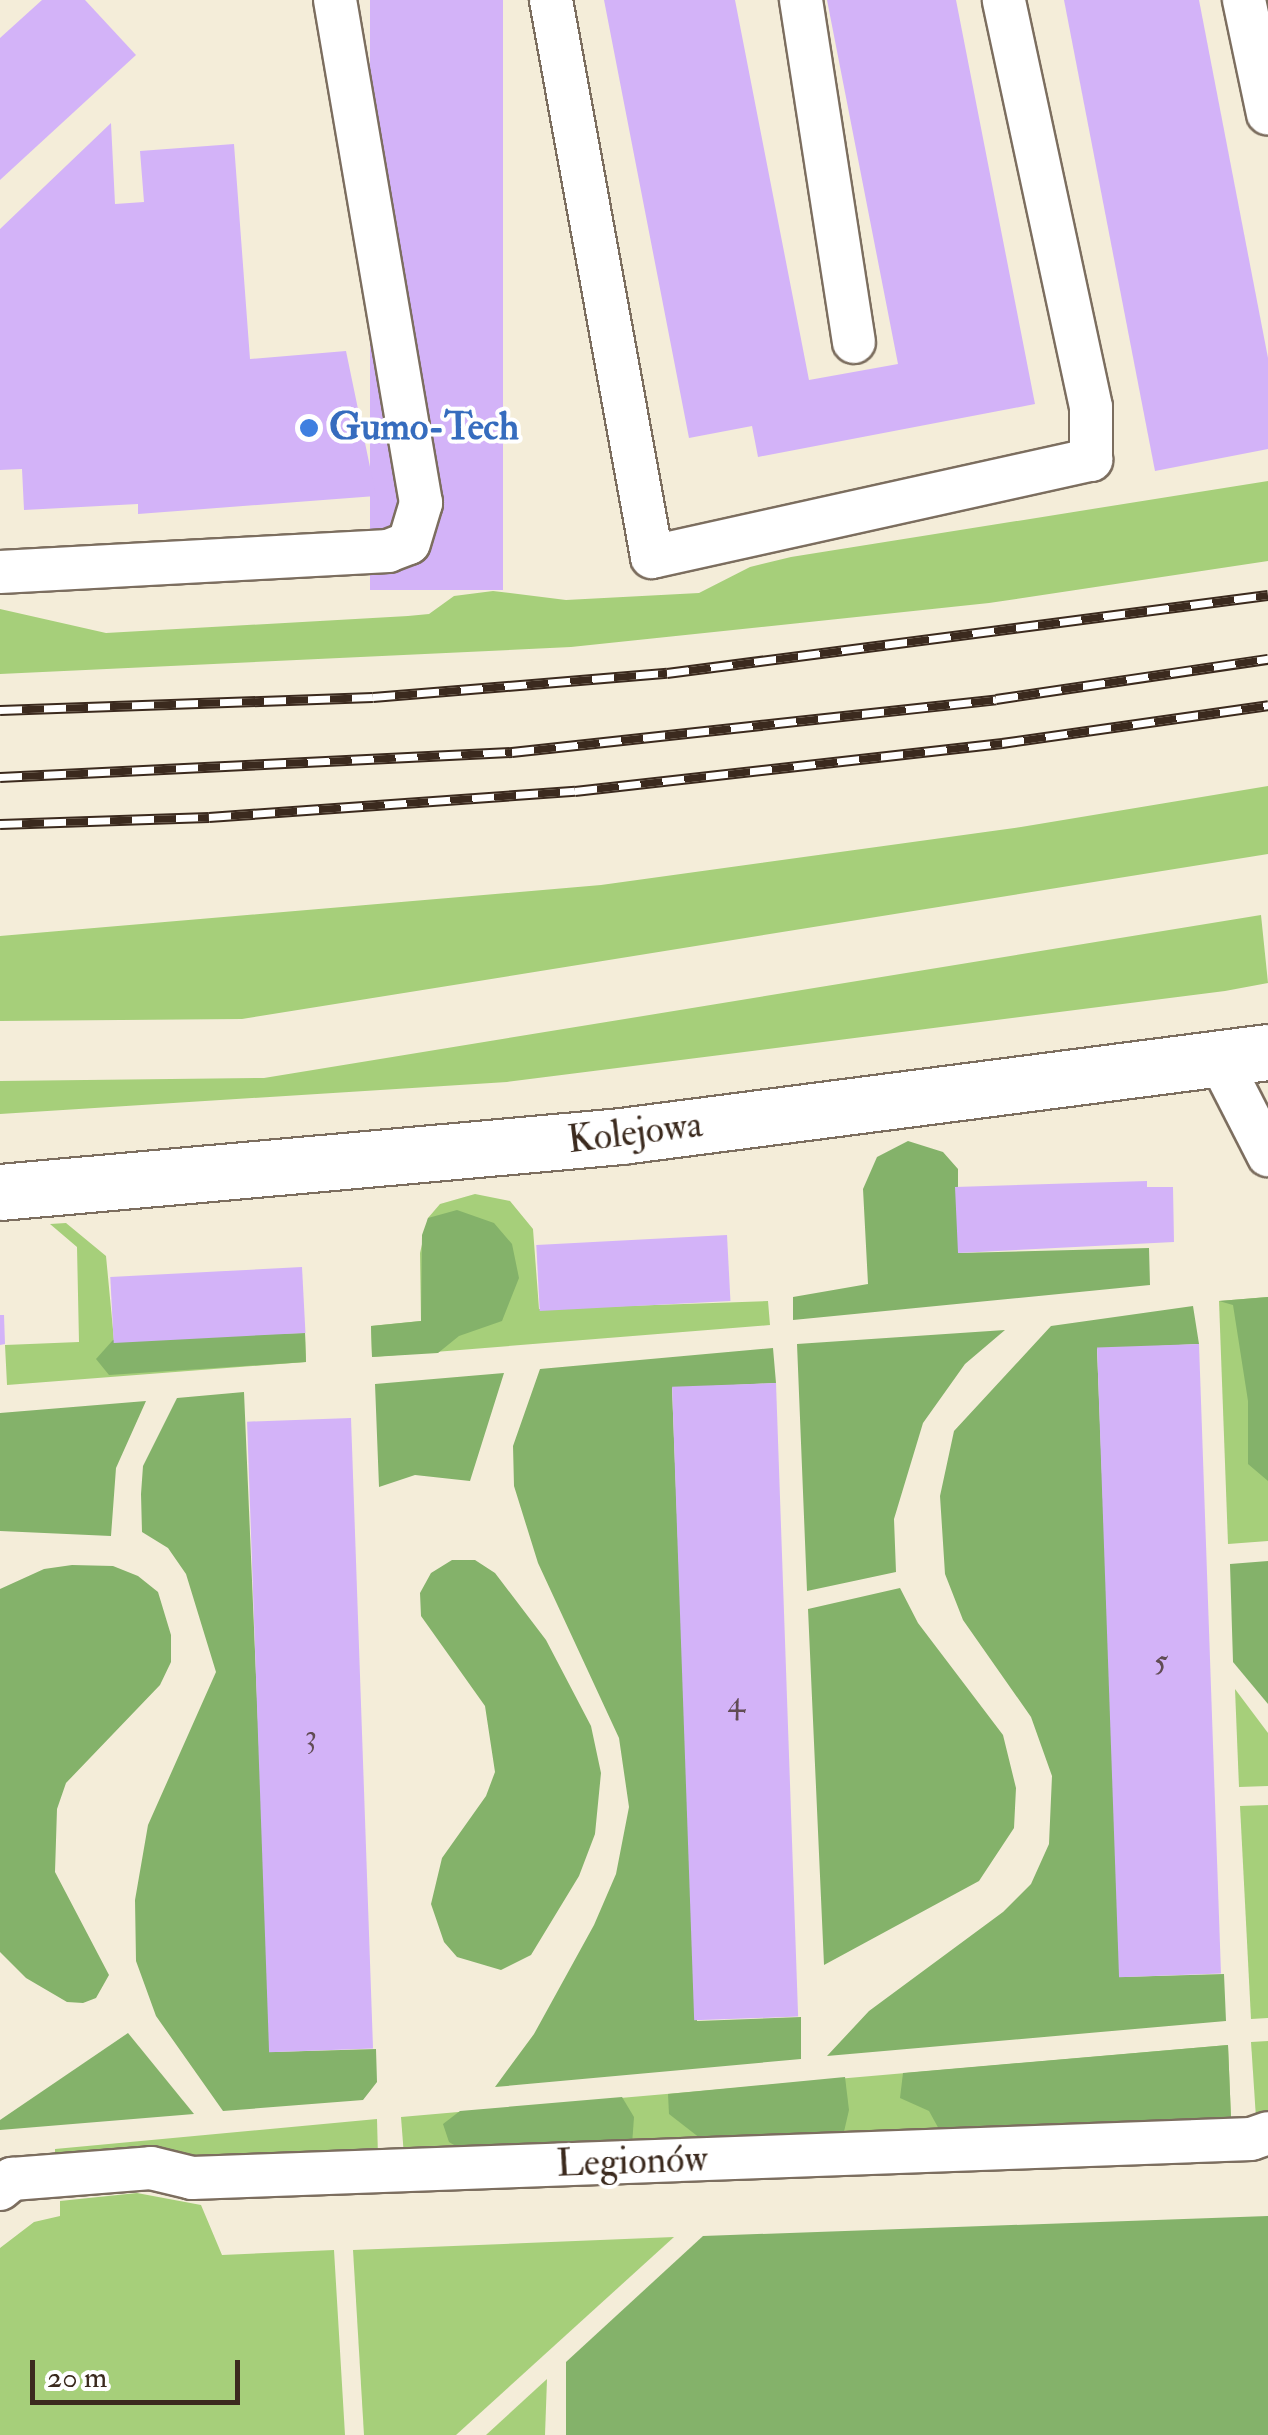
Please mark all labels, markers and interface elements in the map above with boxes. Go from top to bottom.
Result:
place label: Gumo-Tech [329,405,519,451]
marker: Gumo-Tech [298,417,320,439]
street label: Kolejowa [565,1102,705,1164]
house number: 5 [1154,1642,1168,1680]
house number: 4 [727,1683,745,1721]
house number: 3 [305,1717,317,1755]
street label: Legionów [556,2137,708,2187]
scale bar [35,2340,245,2402]
text: 20 m [47,2359,107,2396]

